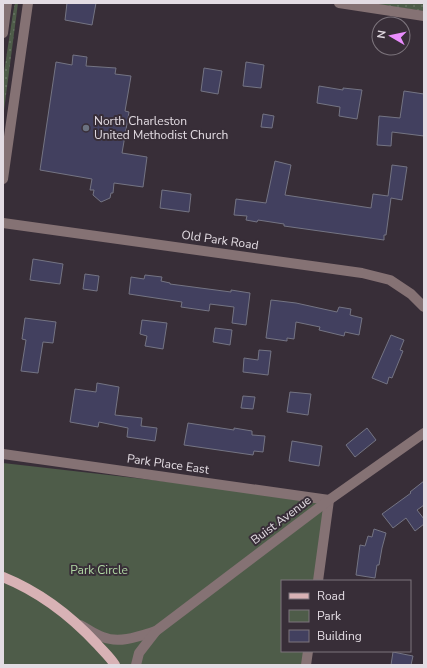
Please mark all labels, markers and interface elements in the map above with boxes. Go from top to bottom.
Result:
north arrow [371,16,411,56]
text: N [374,29,390,40]
place label: North Charleston United Methodist Church [94,113,228,143]
marker: North Charleston United Methodist Church [81,123,91,133]
street label: Old Park Road [180,227,260,253]
street label: Park Place East [126,450,211,478]
street label: Buist Avenue [248,492,314,548]
park label: Park Circle [70,562,128,578]
legend [281,580,411,652]
text: Road [317,588,345,604]
text: Park [317,608,342,624]
text: Building [317,628,362,644]

